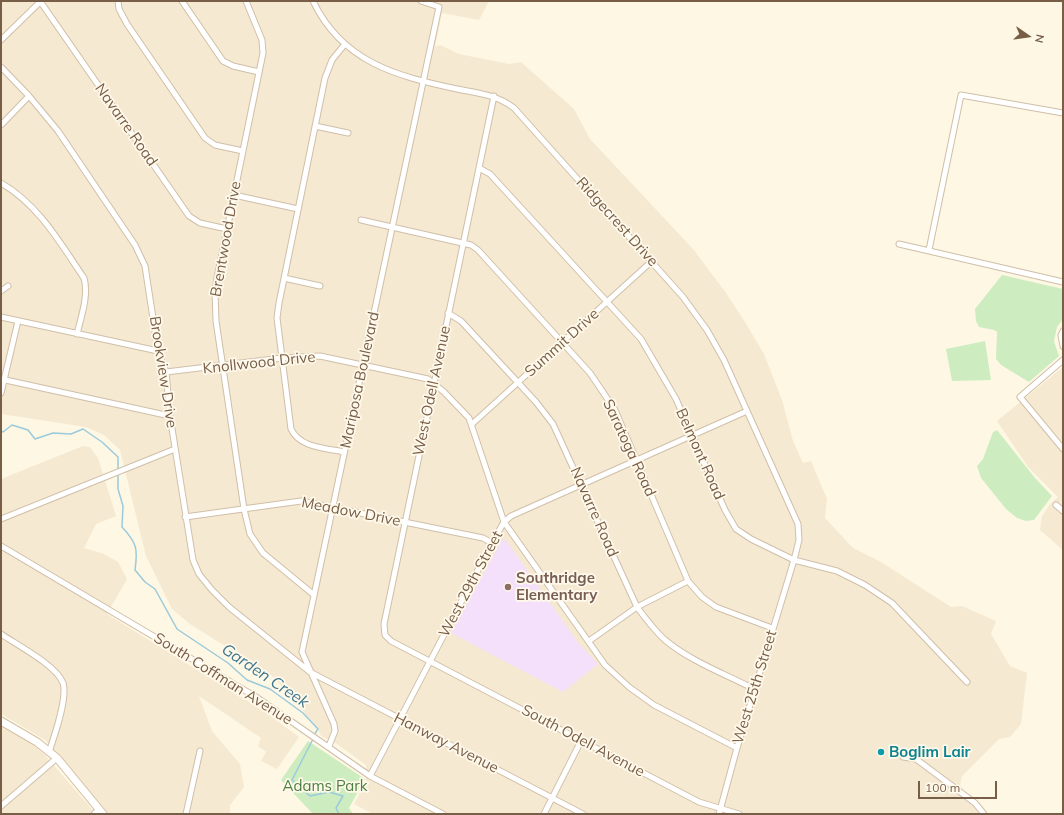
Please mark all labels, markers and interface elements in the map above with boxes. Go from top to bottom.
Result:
north arrow [1008,16,1048,56]
text: N [1032,33,1047,44]
street label: Navarre Road [91,80,161,170]
street label: Ridgecrest Drive [572,174,662,270]
street label: Brentwood Drive [207,180,245,298]
street label: Summit Drive [521,305,603,381]
street label: Mariposa Boulevard [337,310,383,450]
street label: Brookview Drive [145,315,181,429]
street label: West Odell Avenue [409,324,455,458]
street label: Knollwood Drive [202,348,316,378]
street label: Saratoga Road [599,397,659,499]
street label: Belmont Road [672,405,728,503]
street label: Navarre Road [566,464,622,560]
street label: Meadow Drive [300,494,402,530]
street label: West 29th Street [435,528,507,640]
place label: Southridge Elementary [516,569,597,604]
marker: Southridge Elementary [503,582,513,592]
street label: West 25th Street [729,628,781,746]
street label: South Coffman Avenue [150,629,296,729]
water label: Garden Creek [218,640,312,712]
street label: South Odell Avenue [518,701,648,781]
street label: Hanway Avenue [391,709,501,777]
place label: Boglim Lair [889,743,970,761]
marker: Boglim Lair [876,747,886,757]
scale bar [920,773,999,799]
park label: Adams Park [282,777,368,795]
text: 100 m [925,780,960,795]

